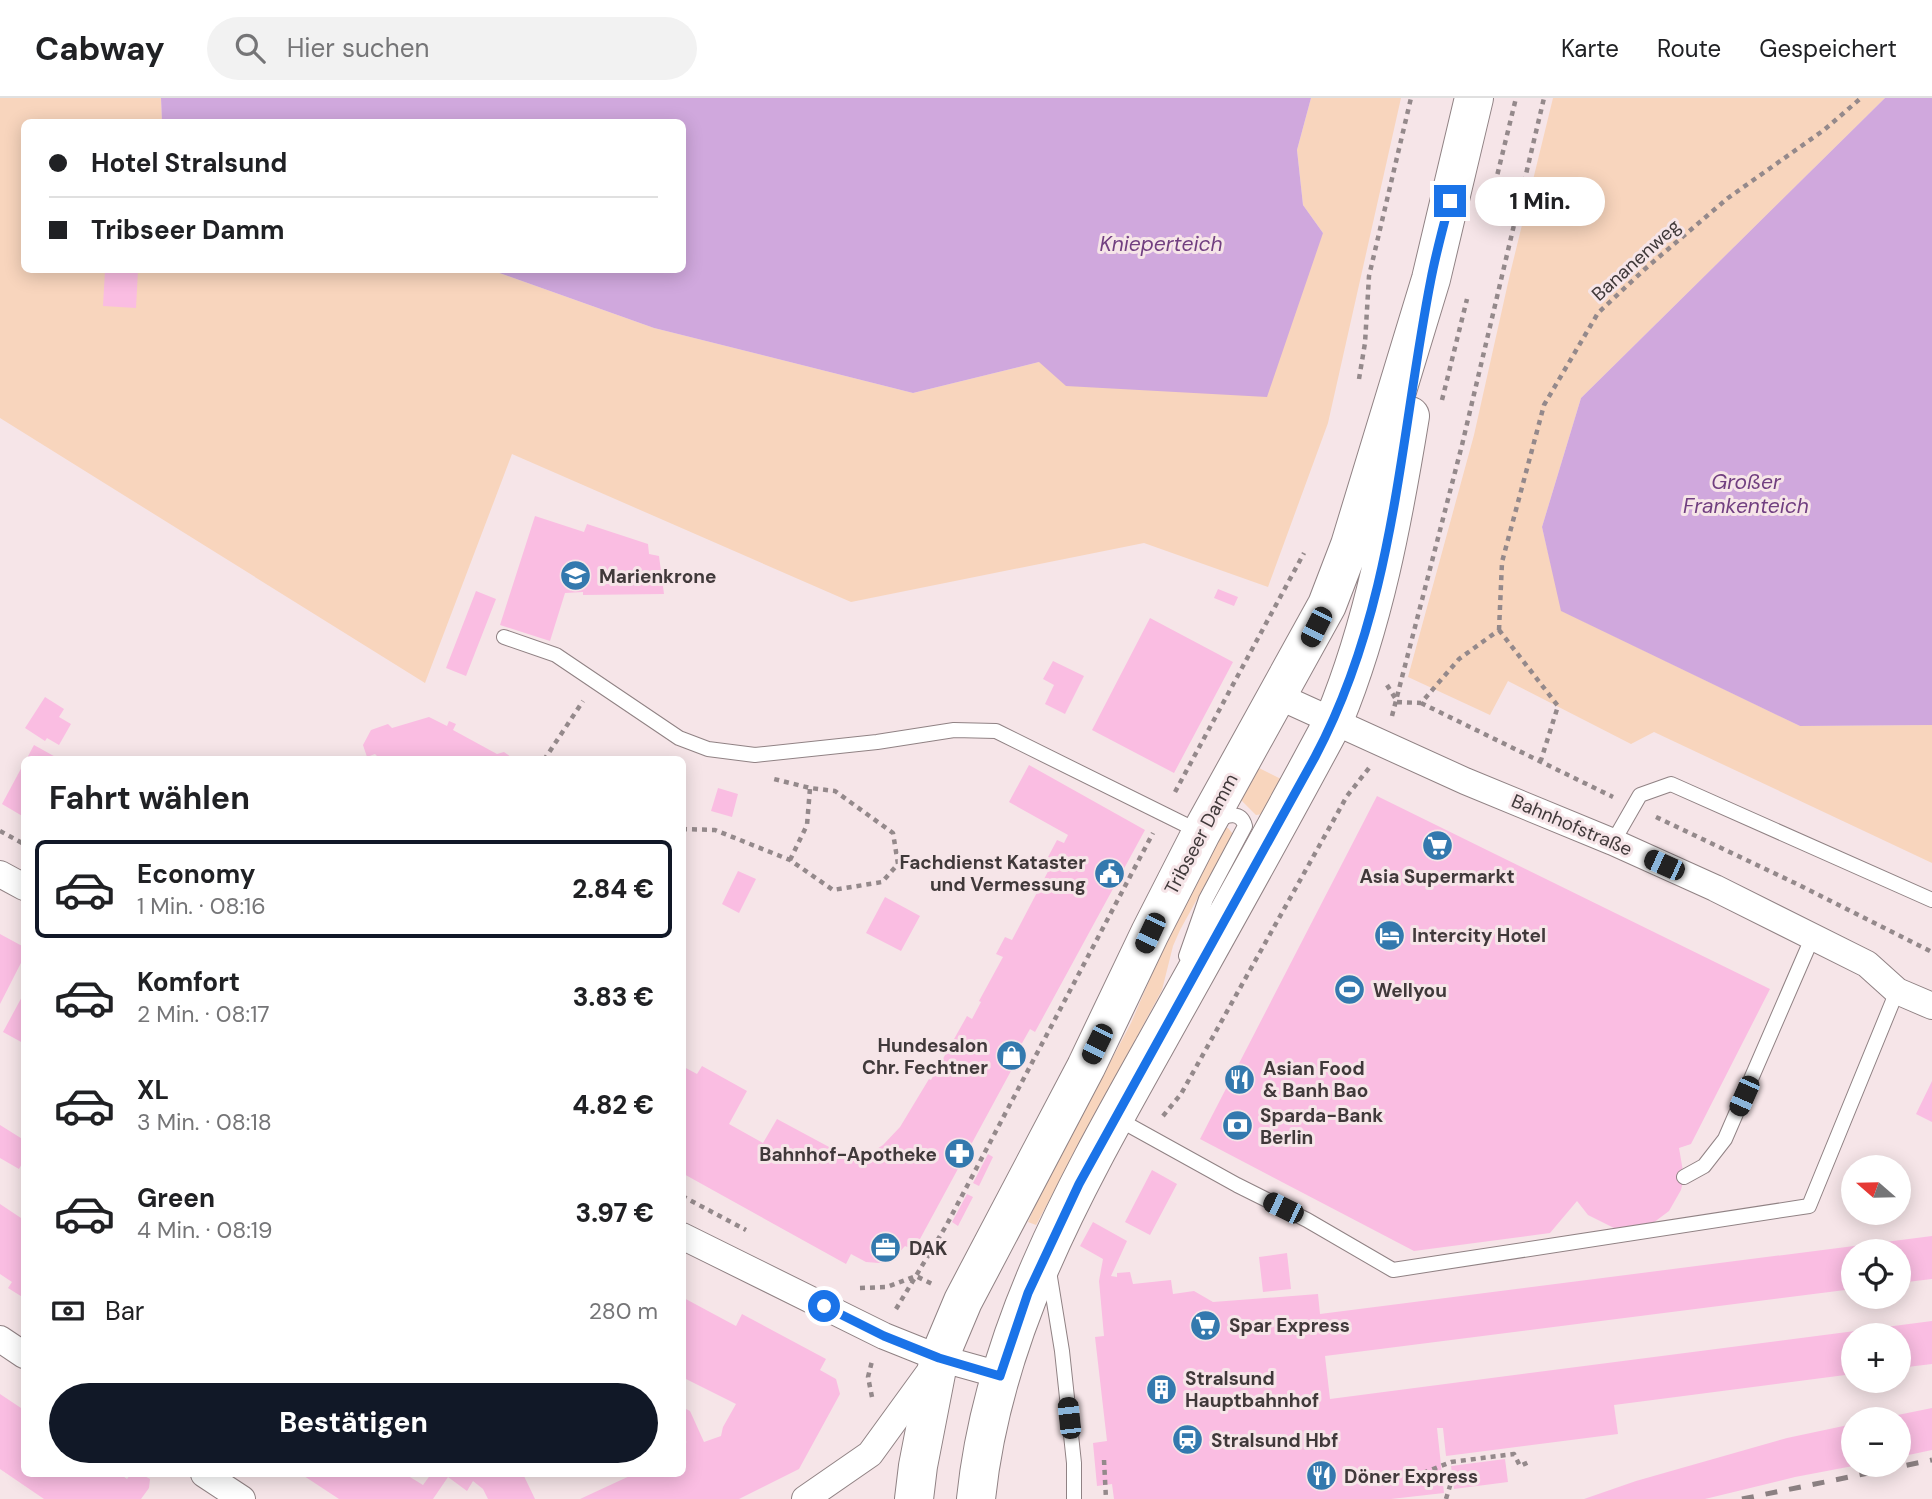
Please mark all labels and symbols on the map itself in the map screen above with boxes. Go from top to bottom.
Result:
callout: 1 Min. [1474,176,1604,226]
route end [1434,185,1466,217]
street label: Bananenweg [1586,213,1686,306]
water label: Knieperteich [1099,230,1223,258]
water label: Großer Frankenteich [1683,468,1809,520]
school or university icon: Marienkrone [559,559,593,593]
place label: Marienkrone [599,564,716,589]
car [1298,604,1335,650]
street label: Tribseer Damm [1159,769,1243,899]
street label: Bahnhofstraße [1508,788,1636,862]
supermarket icon: Asia Supermarkt [1420,828,1454,862]
car [1641,847,1688,883]
place label: Fachdienst Kataster und Vermessung [899,850,1086,897]
public building icon: Fachdienst Kataster und Vermessung [1092,856,1126,890]
place label: Asia Supermarkt [1359,864,1515,889]
car [1132,910,1169,956]
hotel icon: Intercity Hotel [1372,918,1406,952]
place label: Intercity Hotel [1412,923,1546,948]
sports icon: Wellyou [1333,973,1367,1007]
place label: Wellyou [1373,978,1447,1003]
car [1079,1021,1116,1067]
place label: Hundesalon Chr. Fechtner [862,1033,988,1080]
shop icon: Hundesalon Chr. Fechtner [994,1039,1028,1073]
place label: Asian Food & Banh Bao [1263,1056,1368,1103]
restaurant icon: Asian Food & Banh Bao [1223,1062,1257,1096]
car [1726,1073,1763,1119]
place label: Sparda-Bank Berlin [1260,1103,1383,1150]
bank icon: Sparda-Bank Berlin [1220,1109,1254,1143]
pharmacy icon: Bahnhof-Apotheke [943,1137,977,1171]
place label: Bahnhof-Apotheke [759,1142,937,1167]
north arrow [1841,1155,1911,1225]
car [1260,1189,1307,1227]
office icon: DAK [869,1231,903,1265]
place label: DAK [909,1236,947,1261]
route start [808,1290,840,1322]
supermarket icon: Spar Express [1189,1308,1223,1342]
place label: Spar Express [1229,1313,1350,1338]
place label: Stralsund Hauptbahnhof [1185,1366,1319,1413]
building icon: Stralsund Hauptbahnhof [1145,1372,1179,1406]
car [1057,1396,1082,1440]
station icon: Stralsund Hbf [1171,1423,1205,1457]
place label: Stralsund Hbf [1211,1428,1338,1453]
restaurant icon: Döner Express [1304,1459,1338,1493]
place label: Döner Express [1344,1464,1478,1489]

